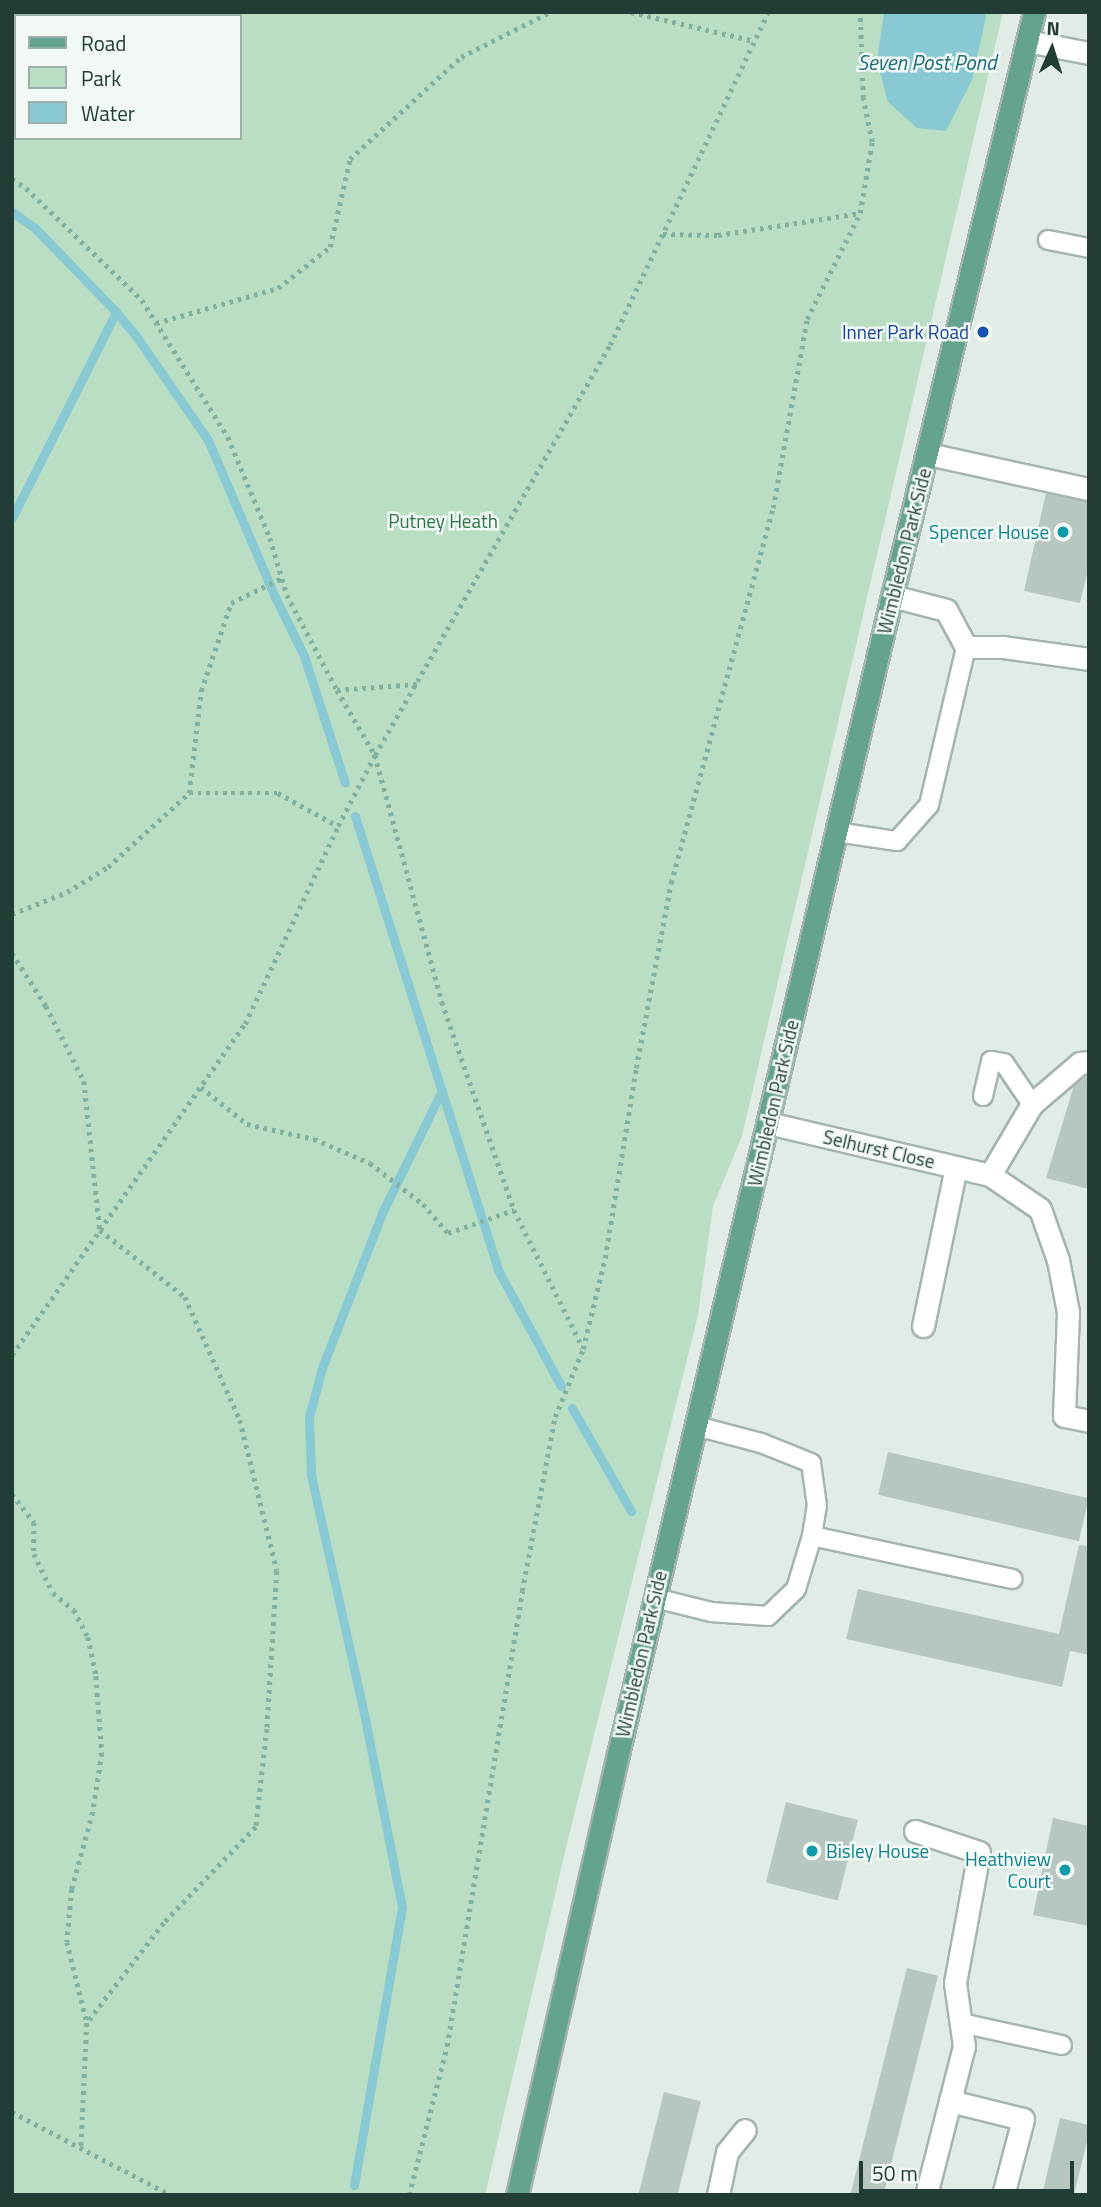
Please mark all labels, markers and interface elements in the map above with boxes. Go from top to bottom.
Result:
text: N [1046,13,1060,42]
legend [14,14,242,140]
north arrow [1017,14,1087,84]
text: Road [81,27,126,59]
water label: Seven Post Pond [857,49,997,75]
text: Park [81,62,121,94]
text: Water [81,97,135,129]
place label: Inner Park Road [842,321,969,343]
marker: Inner Park Road [975,324,991,340]
street label: Wimbledon Park Side [872,466,936,636]
park label: Putney Heath [388,510,498,532]
place label: Spencer House [929,521,1049,543]
marker: Spencer House [1055,524,1071,540]
street label: Wimbledon Park Side [743,1018,803,1188]
street label: Selhurst Close [821,1125,937,1173]
street label: Wimbledon Park Side [611,1569,671,1739]
place label: Bisley House [826,1840,929,1862]
marker: Bisley House [804,1843,820,1859]
place label: Heathview Court [965,1848,1051,1892]
marker: Heathview Court [1057,1862,1073,1878]
scale bar [863,2148,1078,2192]
text: 50 m [872,2157,918,2189]

